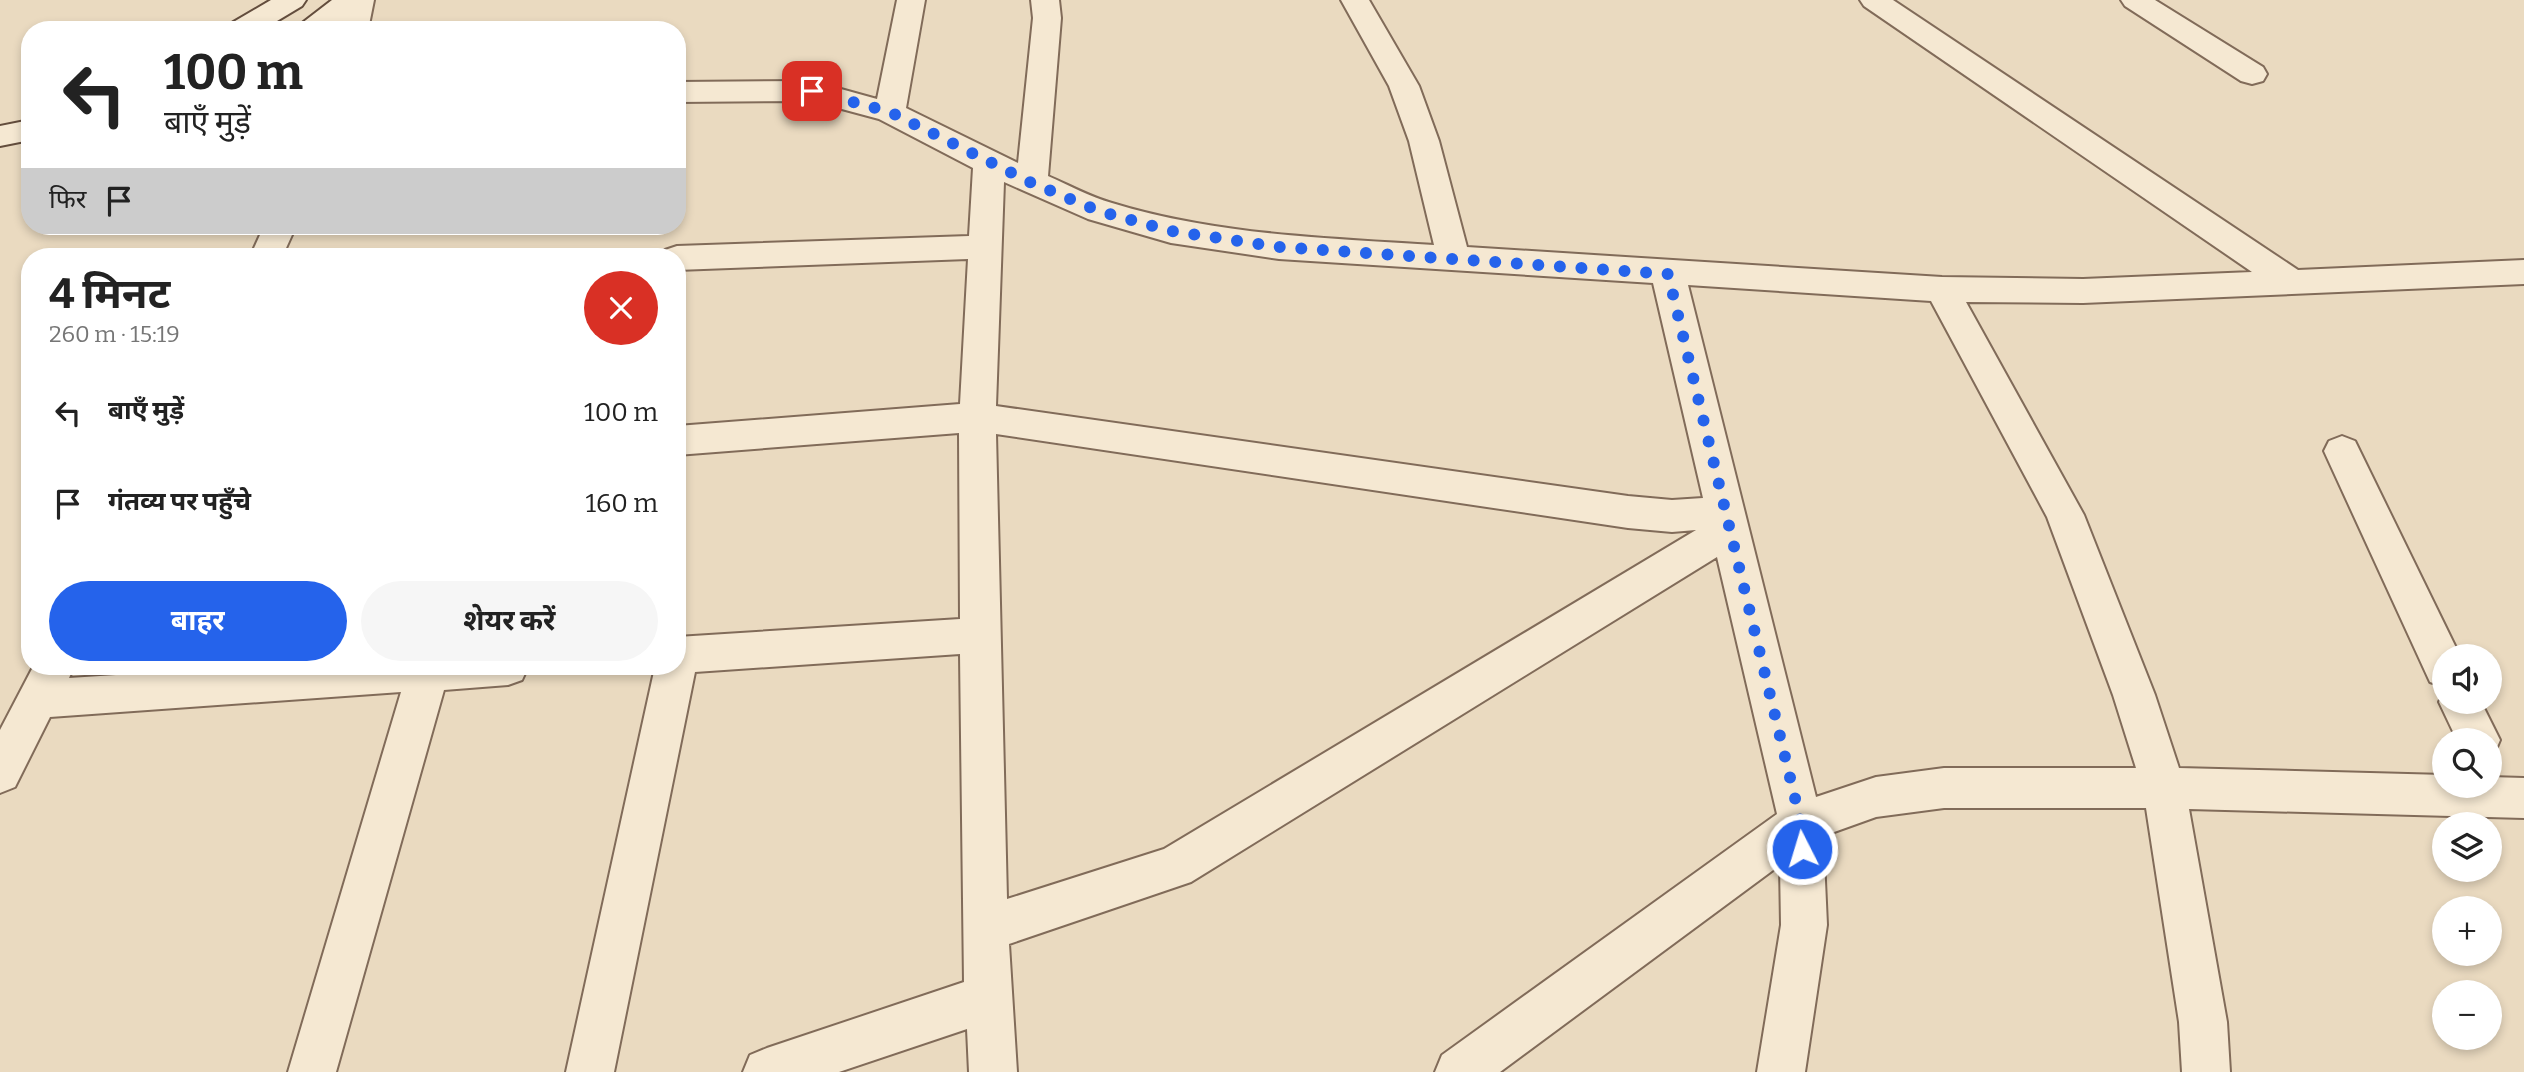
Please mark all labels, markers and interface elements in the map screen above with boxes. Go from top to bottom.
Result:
text: 100 m [164,43,303,102]
icon: left [49,49,140,140]
pin [782,61,842,121]
icon: arrive [793,72,831,110]
text: बाएँ मुड़ें [164,103,251,141]
icon: arrive [100,182,138,220]
text: फिर [49,184,86,215]
text: 4 मिनट [49,269,170,319]
button: close [584,271,658,345]
text: 260 m · 15:19 [49,320,180,348]
icon: left [49,394,87,432]
text: बाएँ मुड़ें [108,395,184,426]
text: 100 m [584,397,658,428]
icon: arrive [49,485,87,523]
text: गंतव्य पर पहुँचे [108,486,251,517]
text: 160 m [586,488,658,519]
button: बाहर [49,581,347,661]
button: शेयर करें [361,581,658,661]
map controls [2432,644,2502,1050]
button: sound [2432,644,2502,714]
button: search [2432,728,2502,798]
position arrow [1765,812,1839,886]
button: layers [2432,812,2502,882]
button: + [2432,896,2502,966]
button: − [2432,980,2502,1050]

